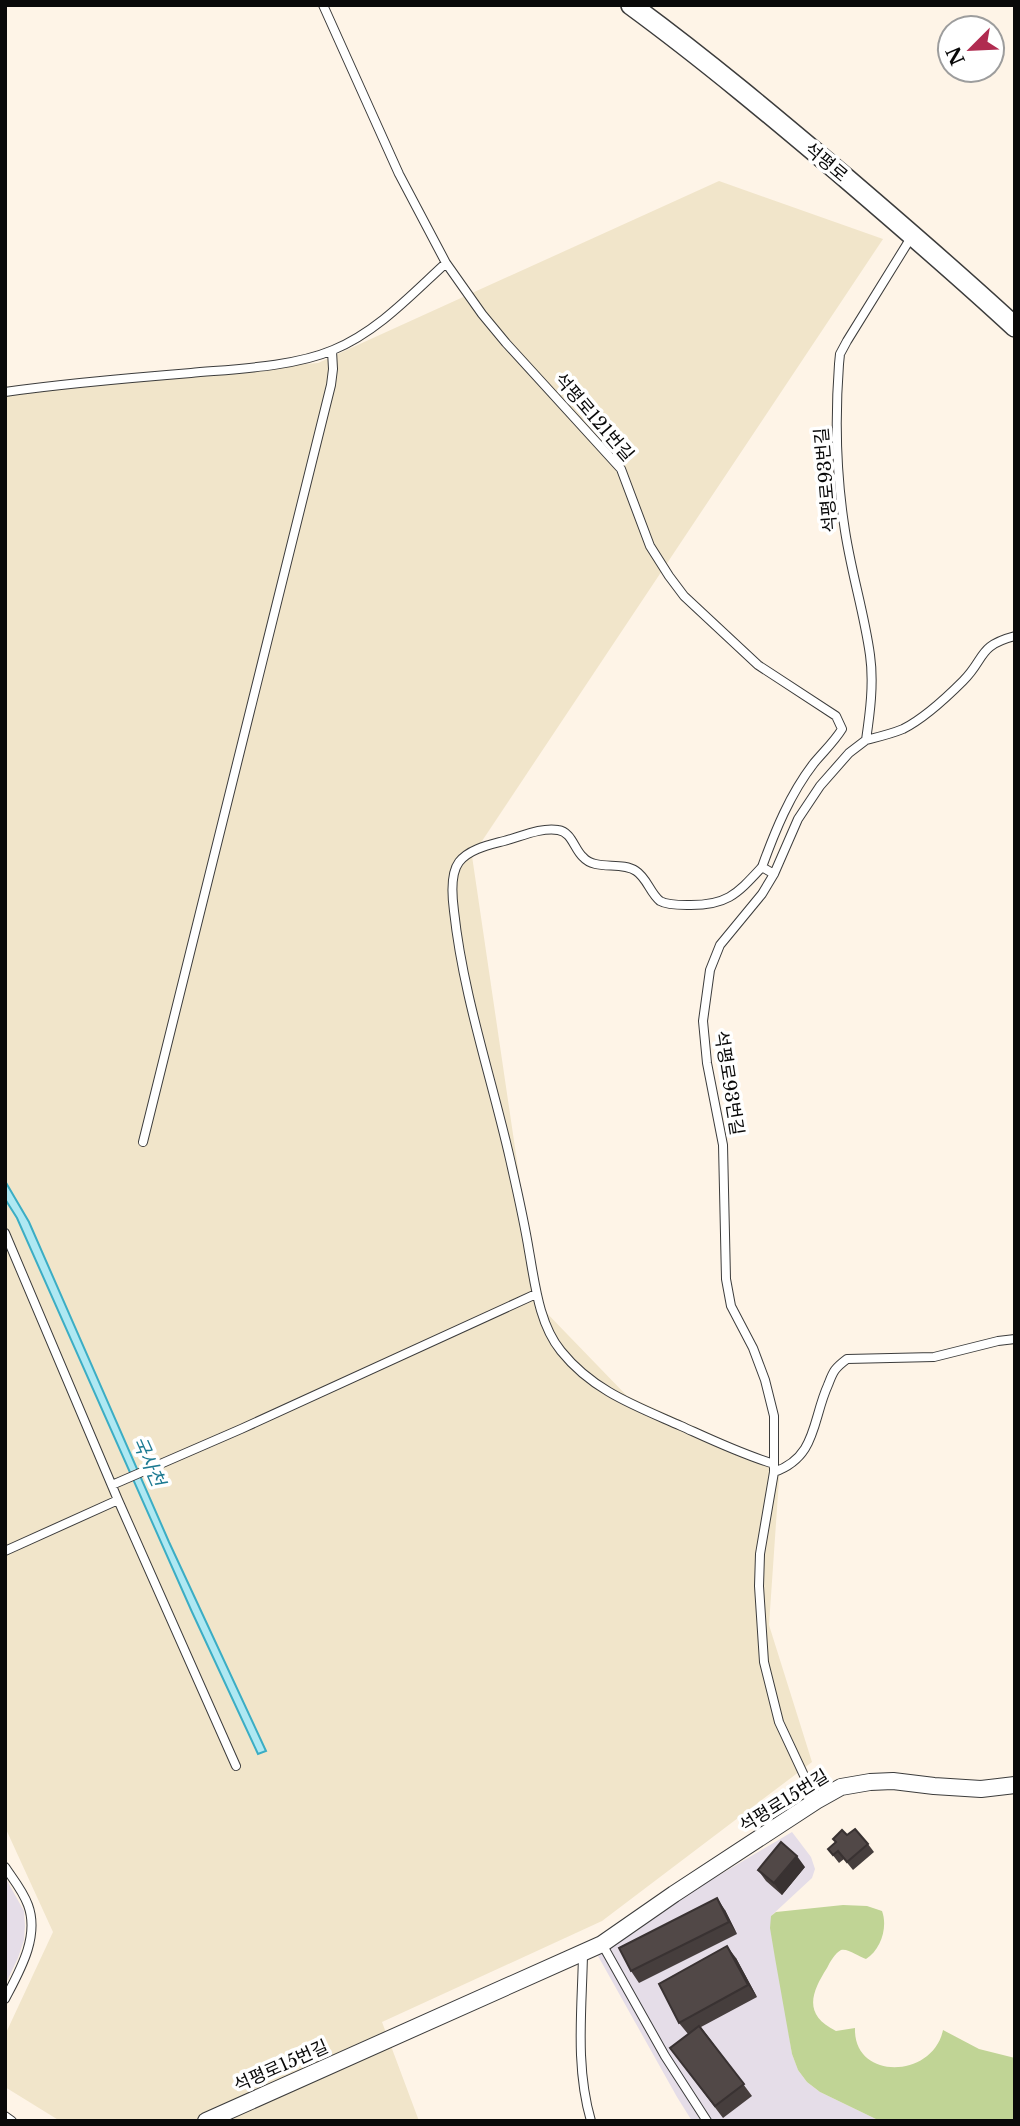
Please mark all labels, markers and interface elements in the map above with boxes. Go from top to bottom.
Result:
north arrow [936,14,1006,84]
text: N [942,43,970,69]
street label: 석평로 [800,138,852,186]
street label: 석평로121번길 [550,368,638,466]
street label: 석평로93번길 [810,427,842,533]
street label: 석평로93번길 [710,1029,748,1137]
water label: 국사천 [127,1433,170,1491]
street label: 석평로15번길 [735,1765,833,1837]
street label: 석평로15번길 [230,2035,332,2097]

